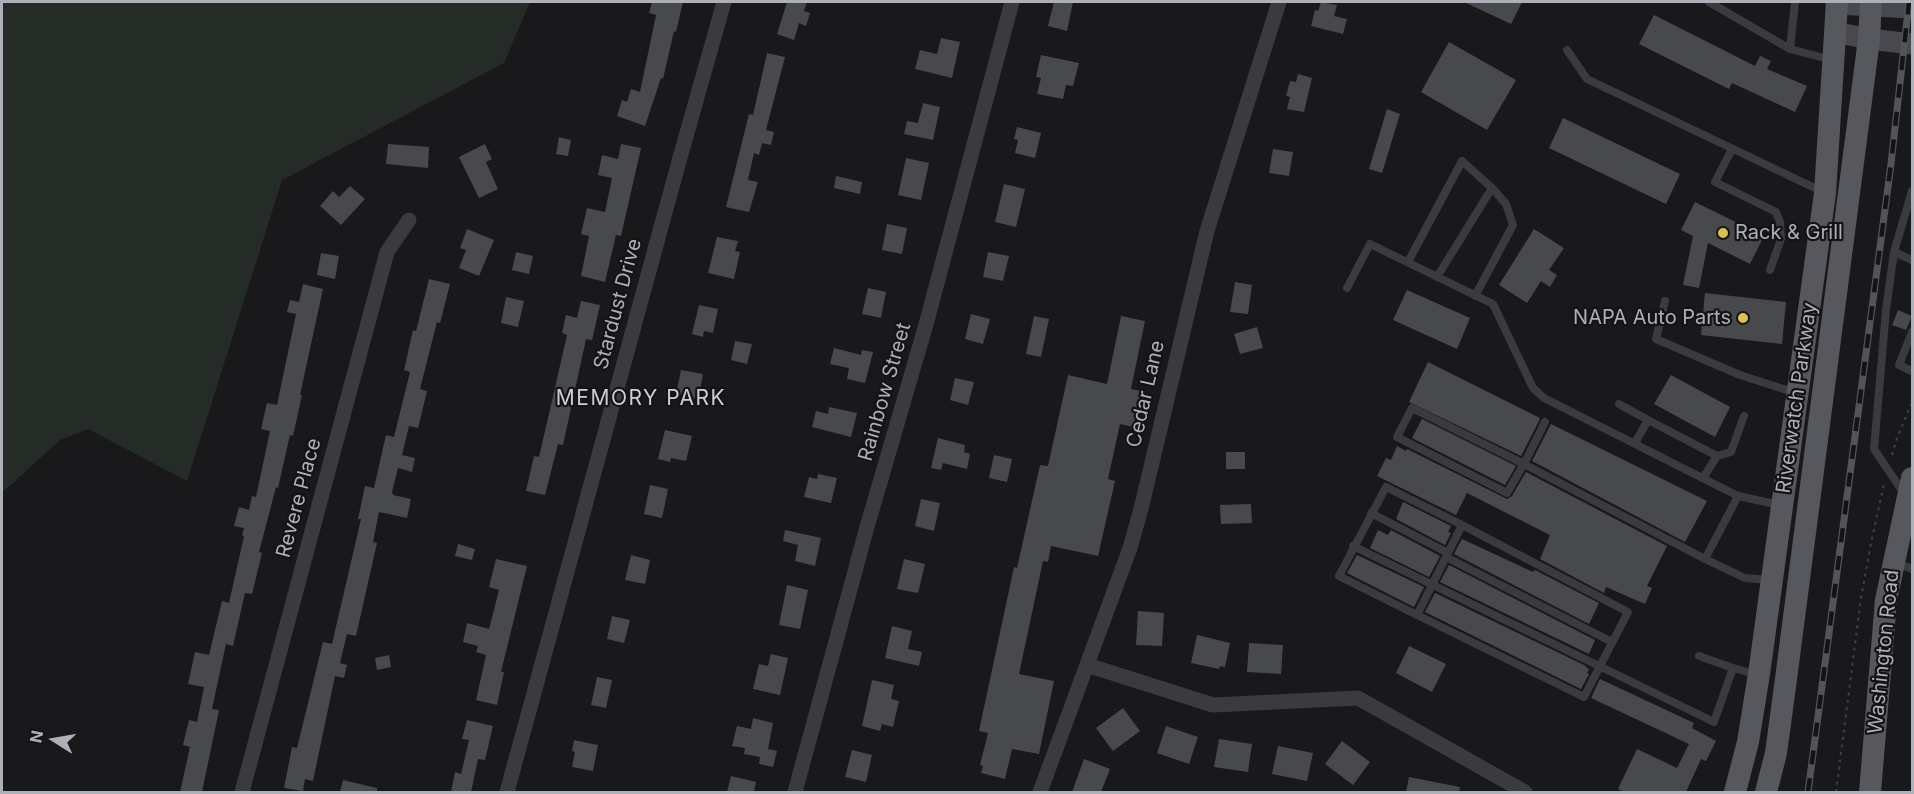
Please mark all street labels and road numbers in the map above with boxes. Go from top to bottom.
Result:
street label: Stardust Drive [589,236,647,372]
street label: Riverwatch Parkway [1772,301,1822,495]
street label: Rainbow Street [854,320,916,464]
street label: Cedar Lane [1122,338,1170,450]
street label: Revere Place [272,436,326,560]
street label: Washington Road [1863,569,1905,735]

